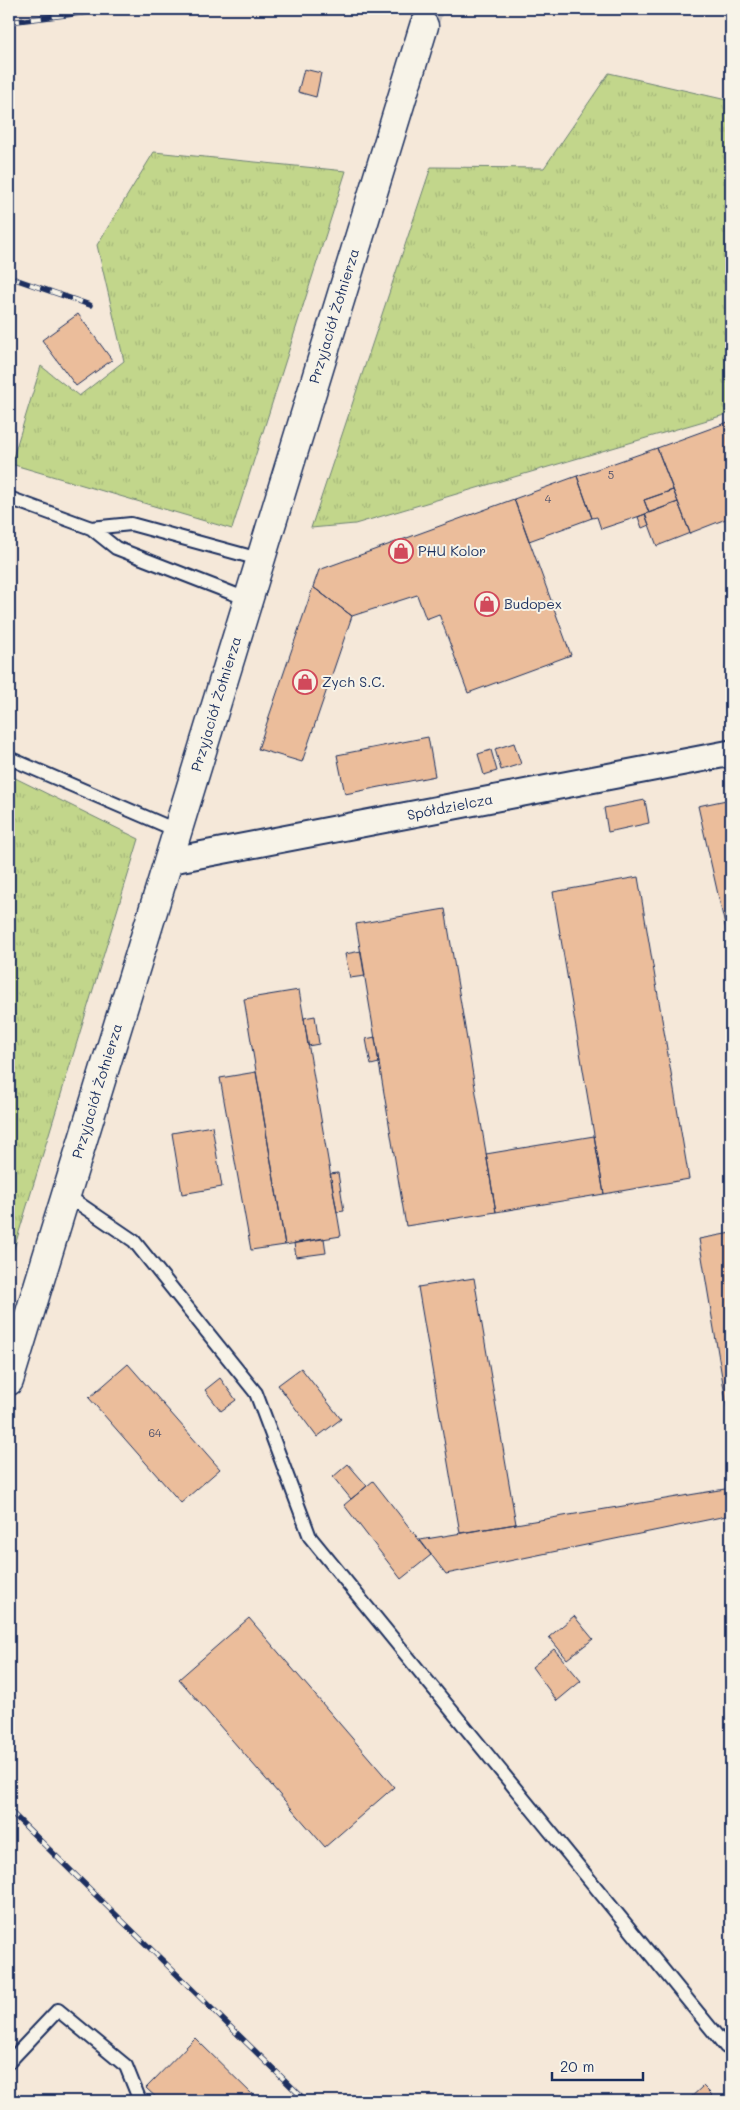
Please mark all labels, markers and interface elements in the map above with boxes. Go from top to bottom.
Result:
street label: Przyjaciół Żołnierza [304,246,363,386]
house number: 5 [608,467,614,482]
house number: 4 [545,491,552,506]
shop icon: PHU Kolor [388,538,414,564]
place label: PHU Kolor [418,541,486,560]
shop icon: Budopex [474,591,500,617]
place label: Budopex [504,594,562,613]
street label: Przyjaciół Żołnierza [186,634,245,774]
shop icon: Zych S.C. [292,669,318,695]
place label: Zych S.C. [322,672,386,691]
street label: Spółdzielcza [405,789,494,824]
street label: Przyjaciół Żołnierza [67,1021,126,1161]
house number: 64 [148,1425,162,1440]
scale bar [552,2050,644,2082]
text: 20 m [560,2056,594,2076]

